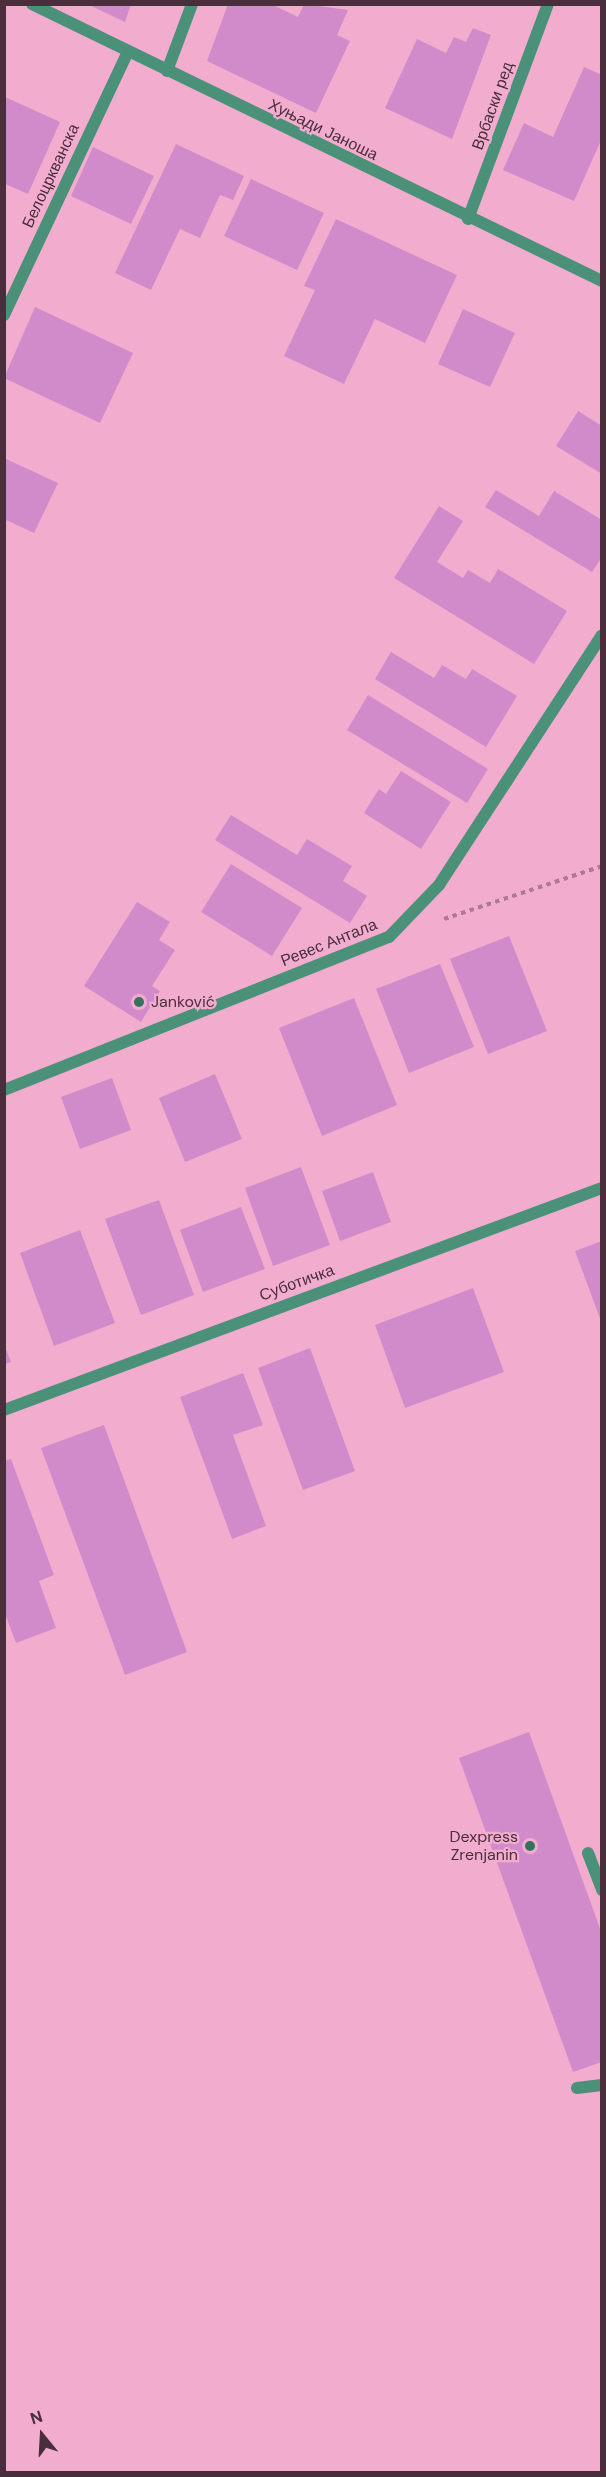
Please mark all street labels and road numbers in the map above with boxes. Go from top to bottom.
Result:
street label: Врбаски ред [468,59,518,153]
street label: Хуњади Јаноша [265,95,381,165]
street label: Белоцркванска [18,121,84,231]
street label: Ревес Антала [278,915,380,971]
street label: Суботичка [257,1261,337,1305]

